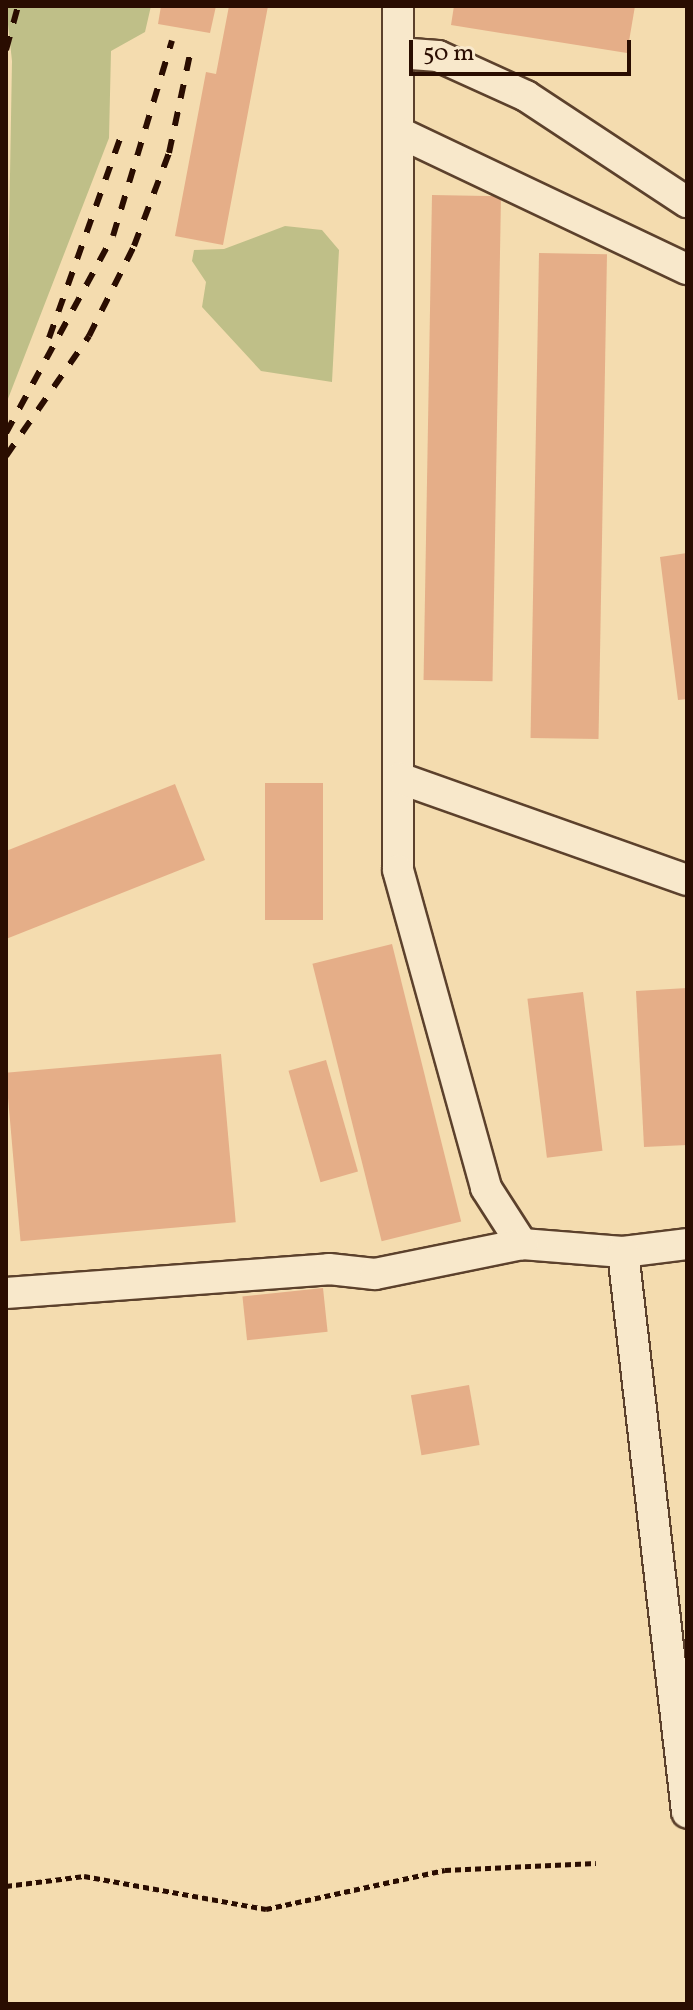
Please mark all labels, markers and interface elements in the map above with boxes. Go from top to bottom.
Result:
scale bar [413,24,635,74]
text: 50 m [423,37,475,71]

